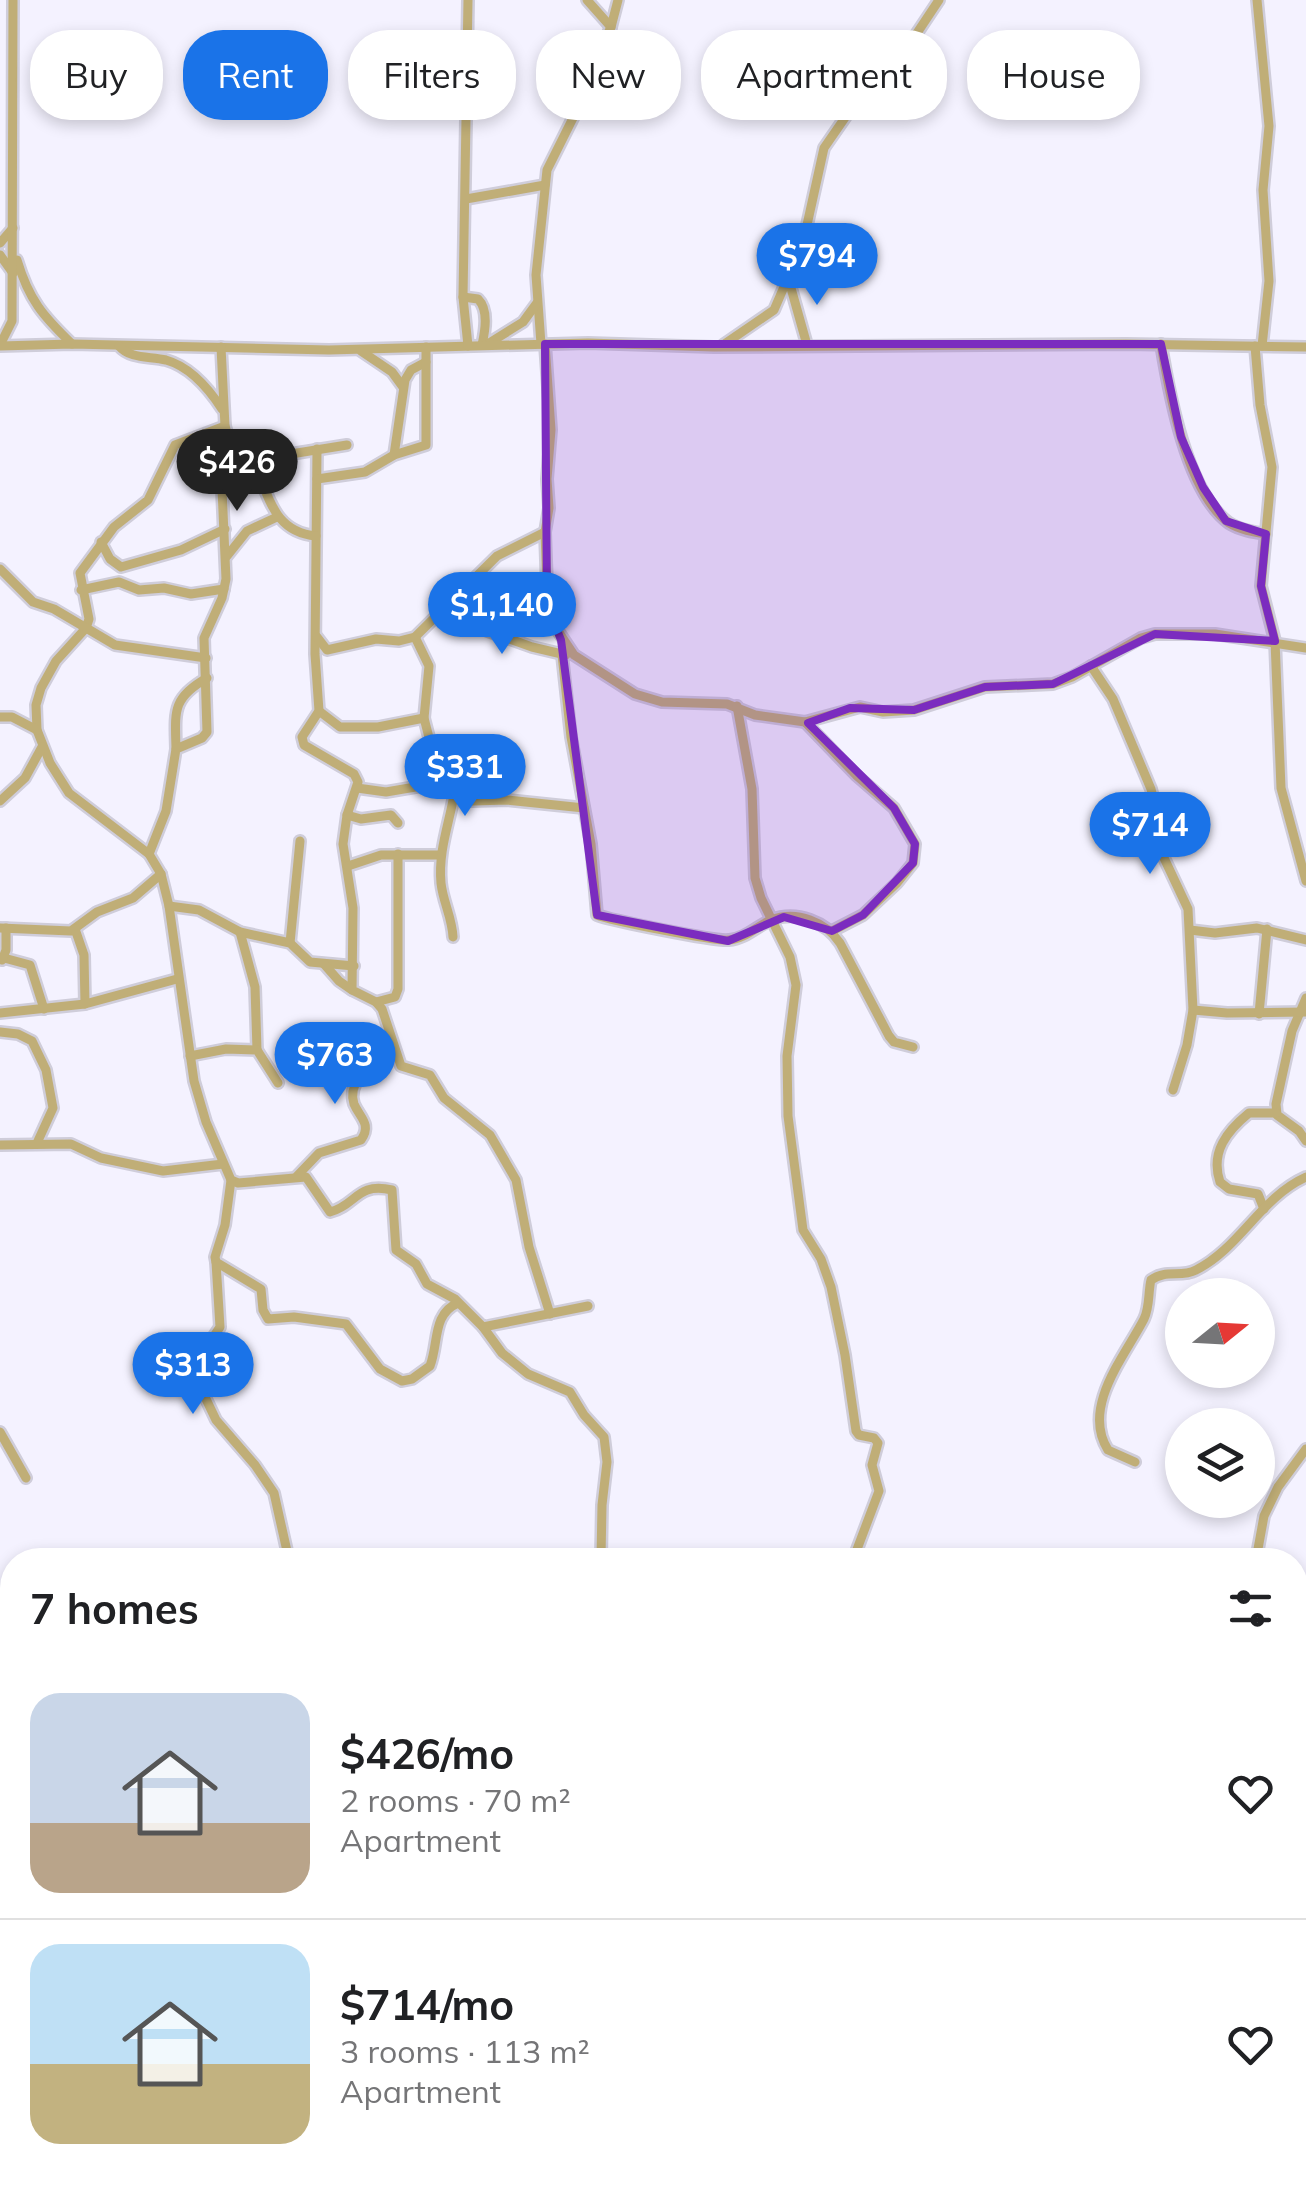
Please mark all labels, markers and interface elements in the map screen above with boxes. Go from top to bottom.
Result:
chip: Buy [30,30,163,120]
chip: Rent [183,30,328,120]
chip: Filters [348,30,516,120]
chip: New [536,30,681,120]
chip: Apartment [701,30,947,120]
chip: House [967,30,1140,120]
pin: $794 [758,223,876,308]
text: $794 [779,235,855,275]
pin: $426 [178,429,296,514]
text: $426 [199,441,275,481]
pin: $1,140 [421,572,583,657]
text: $1,140 [450,584,554,624]
pin: $331 [406,734,524,819]
text: $331 [427,746,503,786]
pin: $714 [1091,792,1209,877]
text: $714 [1112,804,1188,844]
pin: $763 [276,1022,394,1107]
text: $763 [297,1034,373,1074]
north arrow [1165,1278,1275,1388]
map controls [1165,1278,1275,1518]
pin: $313 [134,1332,252,1417]
text: $313 [155,1344,231,1384]
button: layers [1165,1408,1275,1518]
icon: filters [1223,1581,1278,1636]
text: 7 homes [30,1582,199,1635]
text: $426/mo [340,1727,514,1780]
icon: home [110,1733,230,1853]
icon: heart [1223,1766,1278,1821]
text: 2 rooms · 70 m² [340,1780,571,1820]
text: Apartment [340,1820,501,1860]
text: $714/mo [340,1978,514,2031]
icon: home [110,1984,230,2104]
icon: heart [1223,2017,1278,2072]
text: 3 rooms · 113 m² [340,2031,590,2071]
text: Apartment [340,2071,501,2111]

